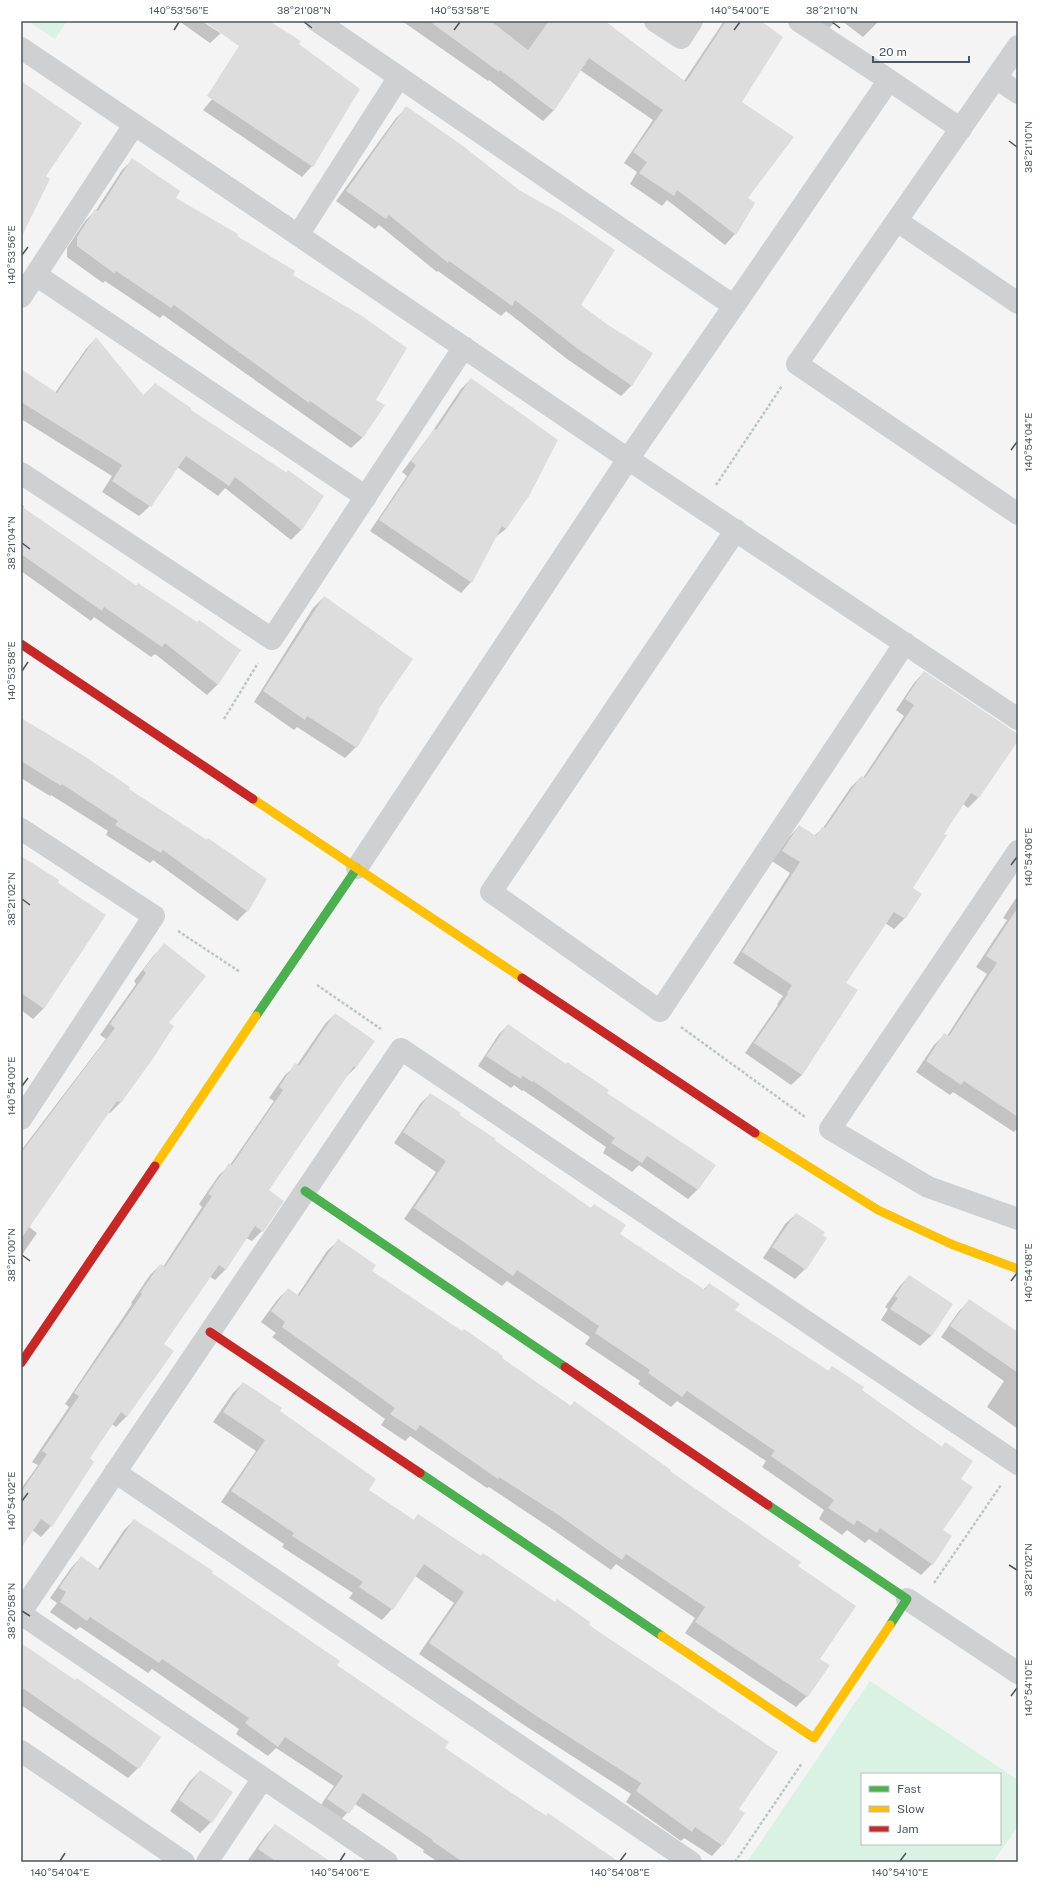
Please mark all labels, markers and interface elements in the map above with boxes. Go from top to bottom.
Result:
text: 140°53'56"E [149,4,209,16]
text: 38°21'08"N [277,4,331,16]
text: 140°53'58"E [430,4,490,16]
text: 140°54'00"E [711,4,769,16]
text: 38°21'10"N [806,4,858,16]
scale bar [873,38,969,64]
text: 20 m [879,45,907,59]
text: 38°21'10"N [1022,121,1034,173]
text: 140°53'56"E [5,225,17,285]
text: 140°54'04"E [1022,412,1034,472]
text: 38°21'04"N [5,516,17,570]
text: 140°53'58"E [5,641,17,701]
text: 140°54'06"E [1022,827,1034,887]
text: 38°21'02"N [5,872,17,926]
text: 140°54'00"E [5,1057,17,1115]
text: 38°21'00"N [5,1228,17,1282]
text: 140°54'08"E [1022,1243,1034,1303]
text: 140°54'02"E [5,1472,17,1530]
text: 38°21'02"N [1022,1543,1034,1597]
text: 38°20'58"N [5,1583,17,1639]
text: 140°54'10"E [1022,1660,1034,1716]
legend [861,1773,1001,1845]
text: Fast [897,1782,922,1796]
text: Slow [897,1802,925,1816]
text: Jam [897,1822,919,1836]
text: 140°54'04"E [30,1866,90,1878]
text: 140°54'06"E [310,1866,370,1878]
text: 140°54'08"E [590,1866,650,1878]
text: 140°54'10"E [872,1866,928,1878]

